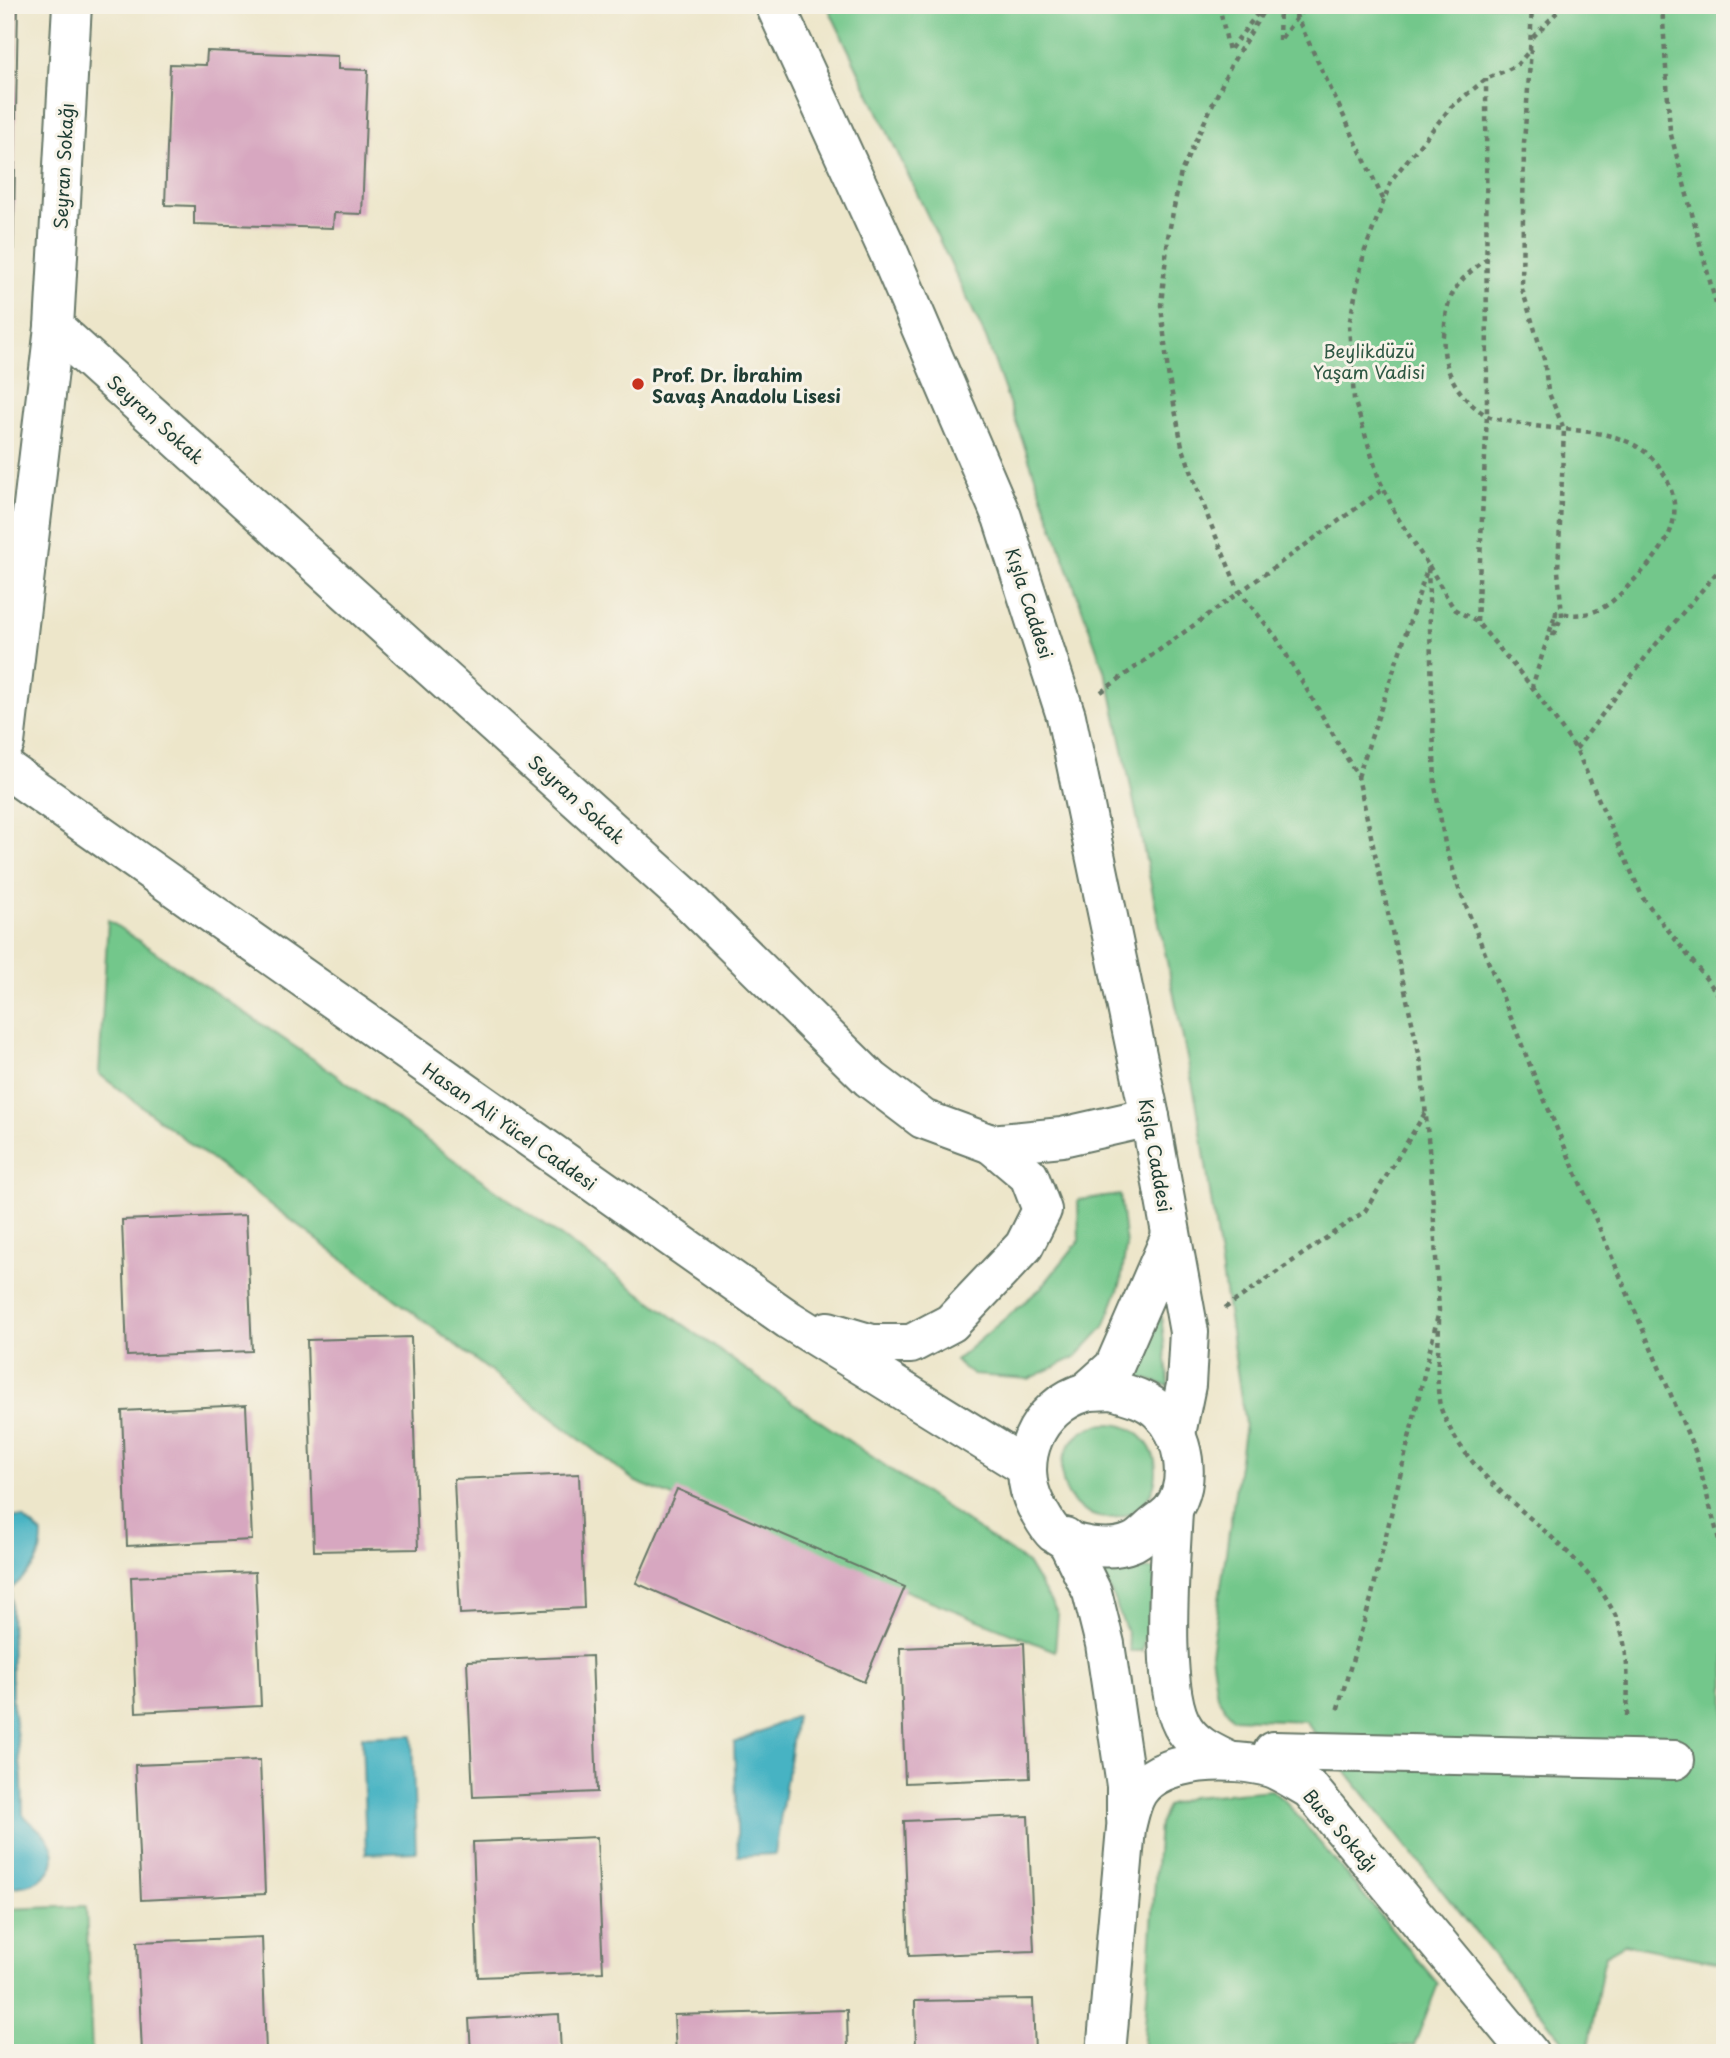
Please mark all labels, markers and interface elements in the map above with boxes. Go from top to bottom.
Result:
street label: Seyran Sokağı [46,102,80,230]
park label: Beylikdüzü Yaşam Vadisi [1313,337,1425,385]
place label: Prof. Dr. İbrahim Savaş Anadolu Lisesi [652,361,841,409]
street label: Seyran Sokak [102,368,210,470]
marker: Prof. Dr. İbrahim Savaş Anadolu Lisesi [630,376,646,392]
street label: Kışla Caddesi [999,544,1061,662]
street label: Seyran Sokak [523,748,631,850]
street label: Hasan Ali Yücel Caddesi [418,1056,602,1196]
street label: Kışla Caddesi [1133,1096,1179,1214]
street label: Buse Sokağı [1297,1783,1385,1877]

